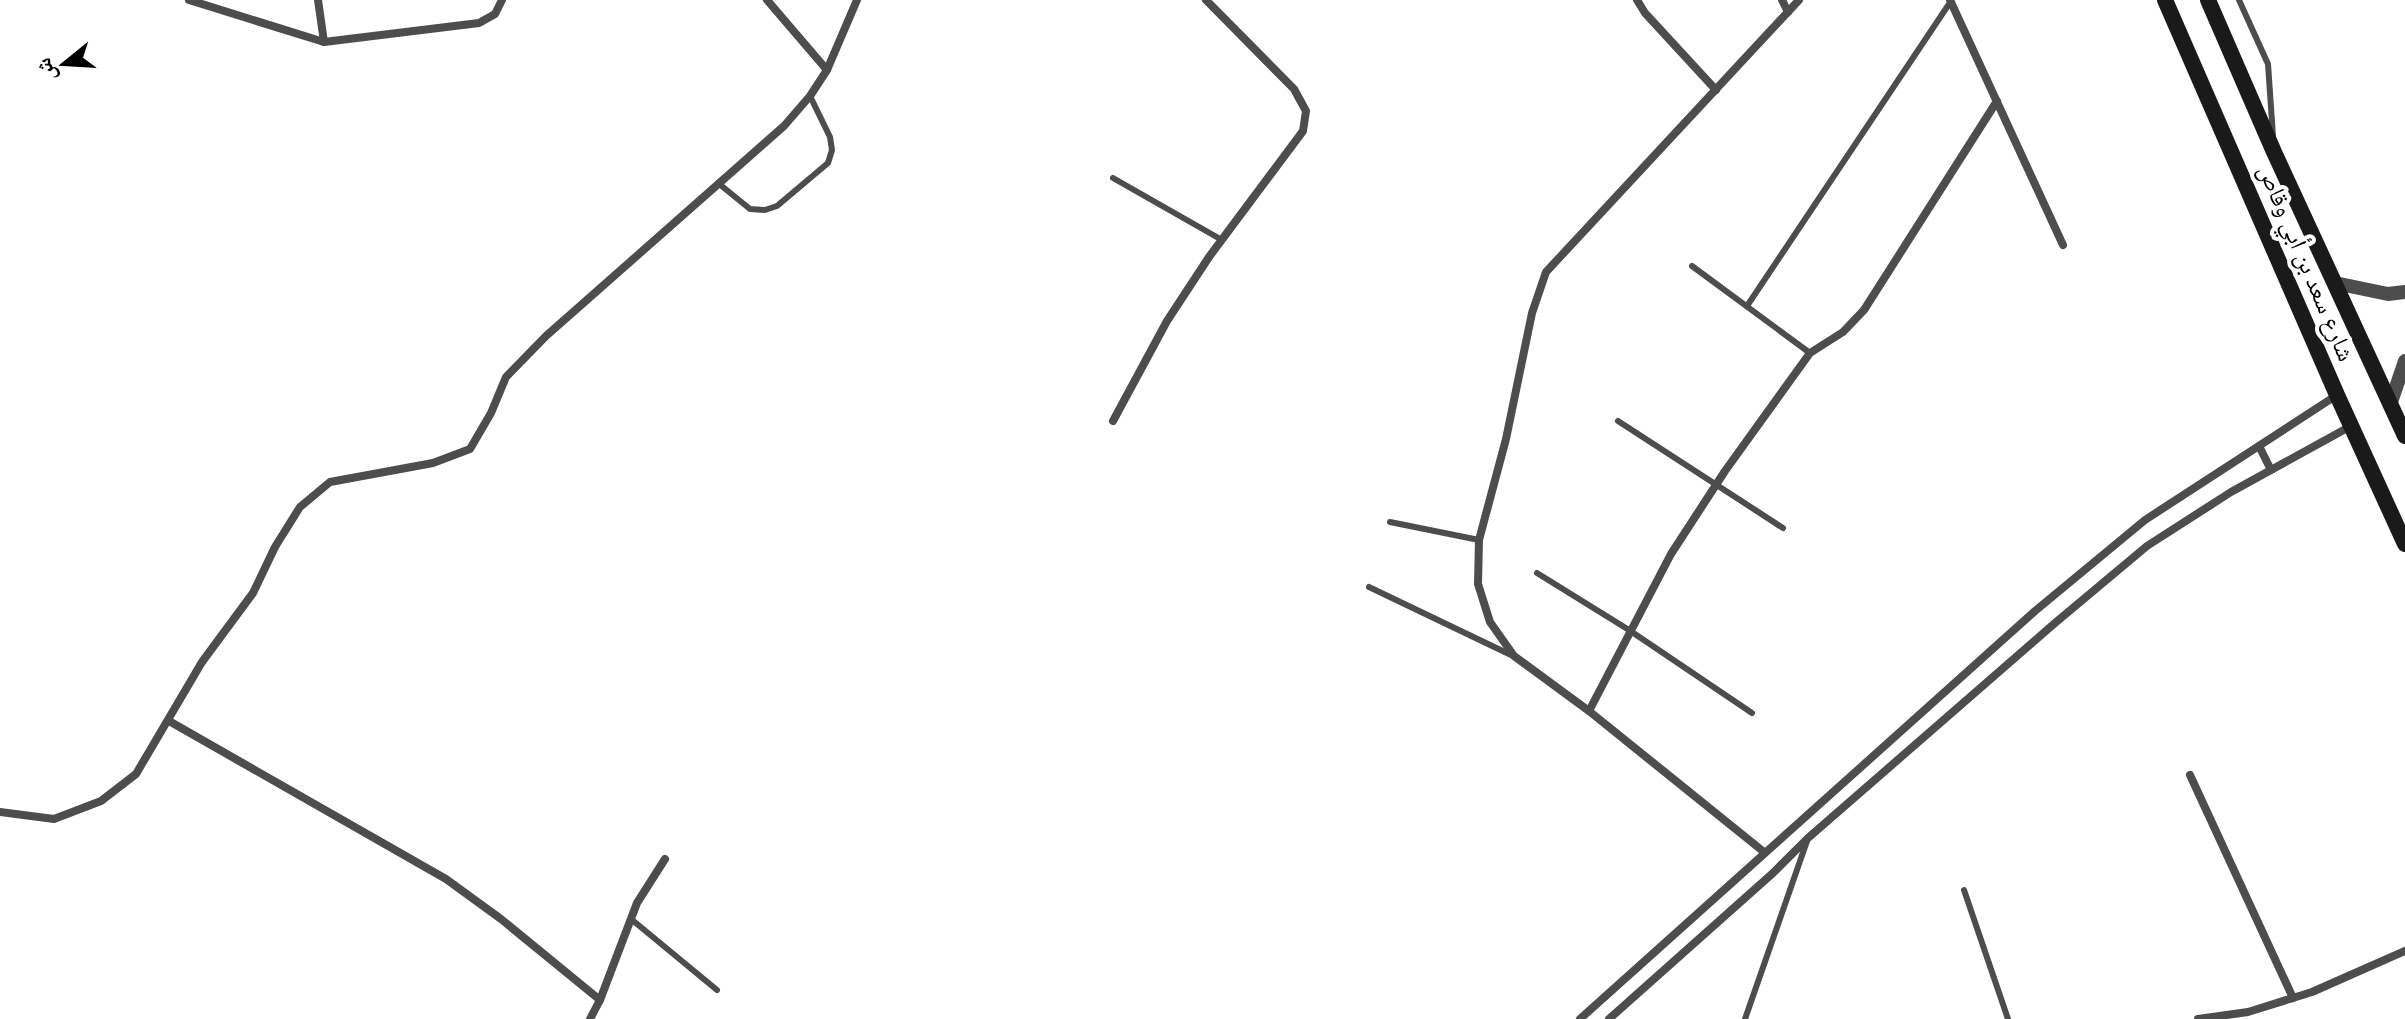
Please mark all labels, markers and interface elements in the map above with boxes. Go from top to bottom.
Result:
north arrow [24,24,104,104]
text: ش [30,55,62,85]
street label: شارع سعد بن أبي وقاص [2248,160,2361,367]

